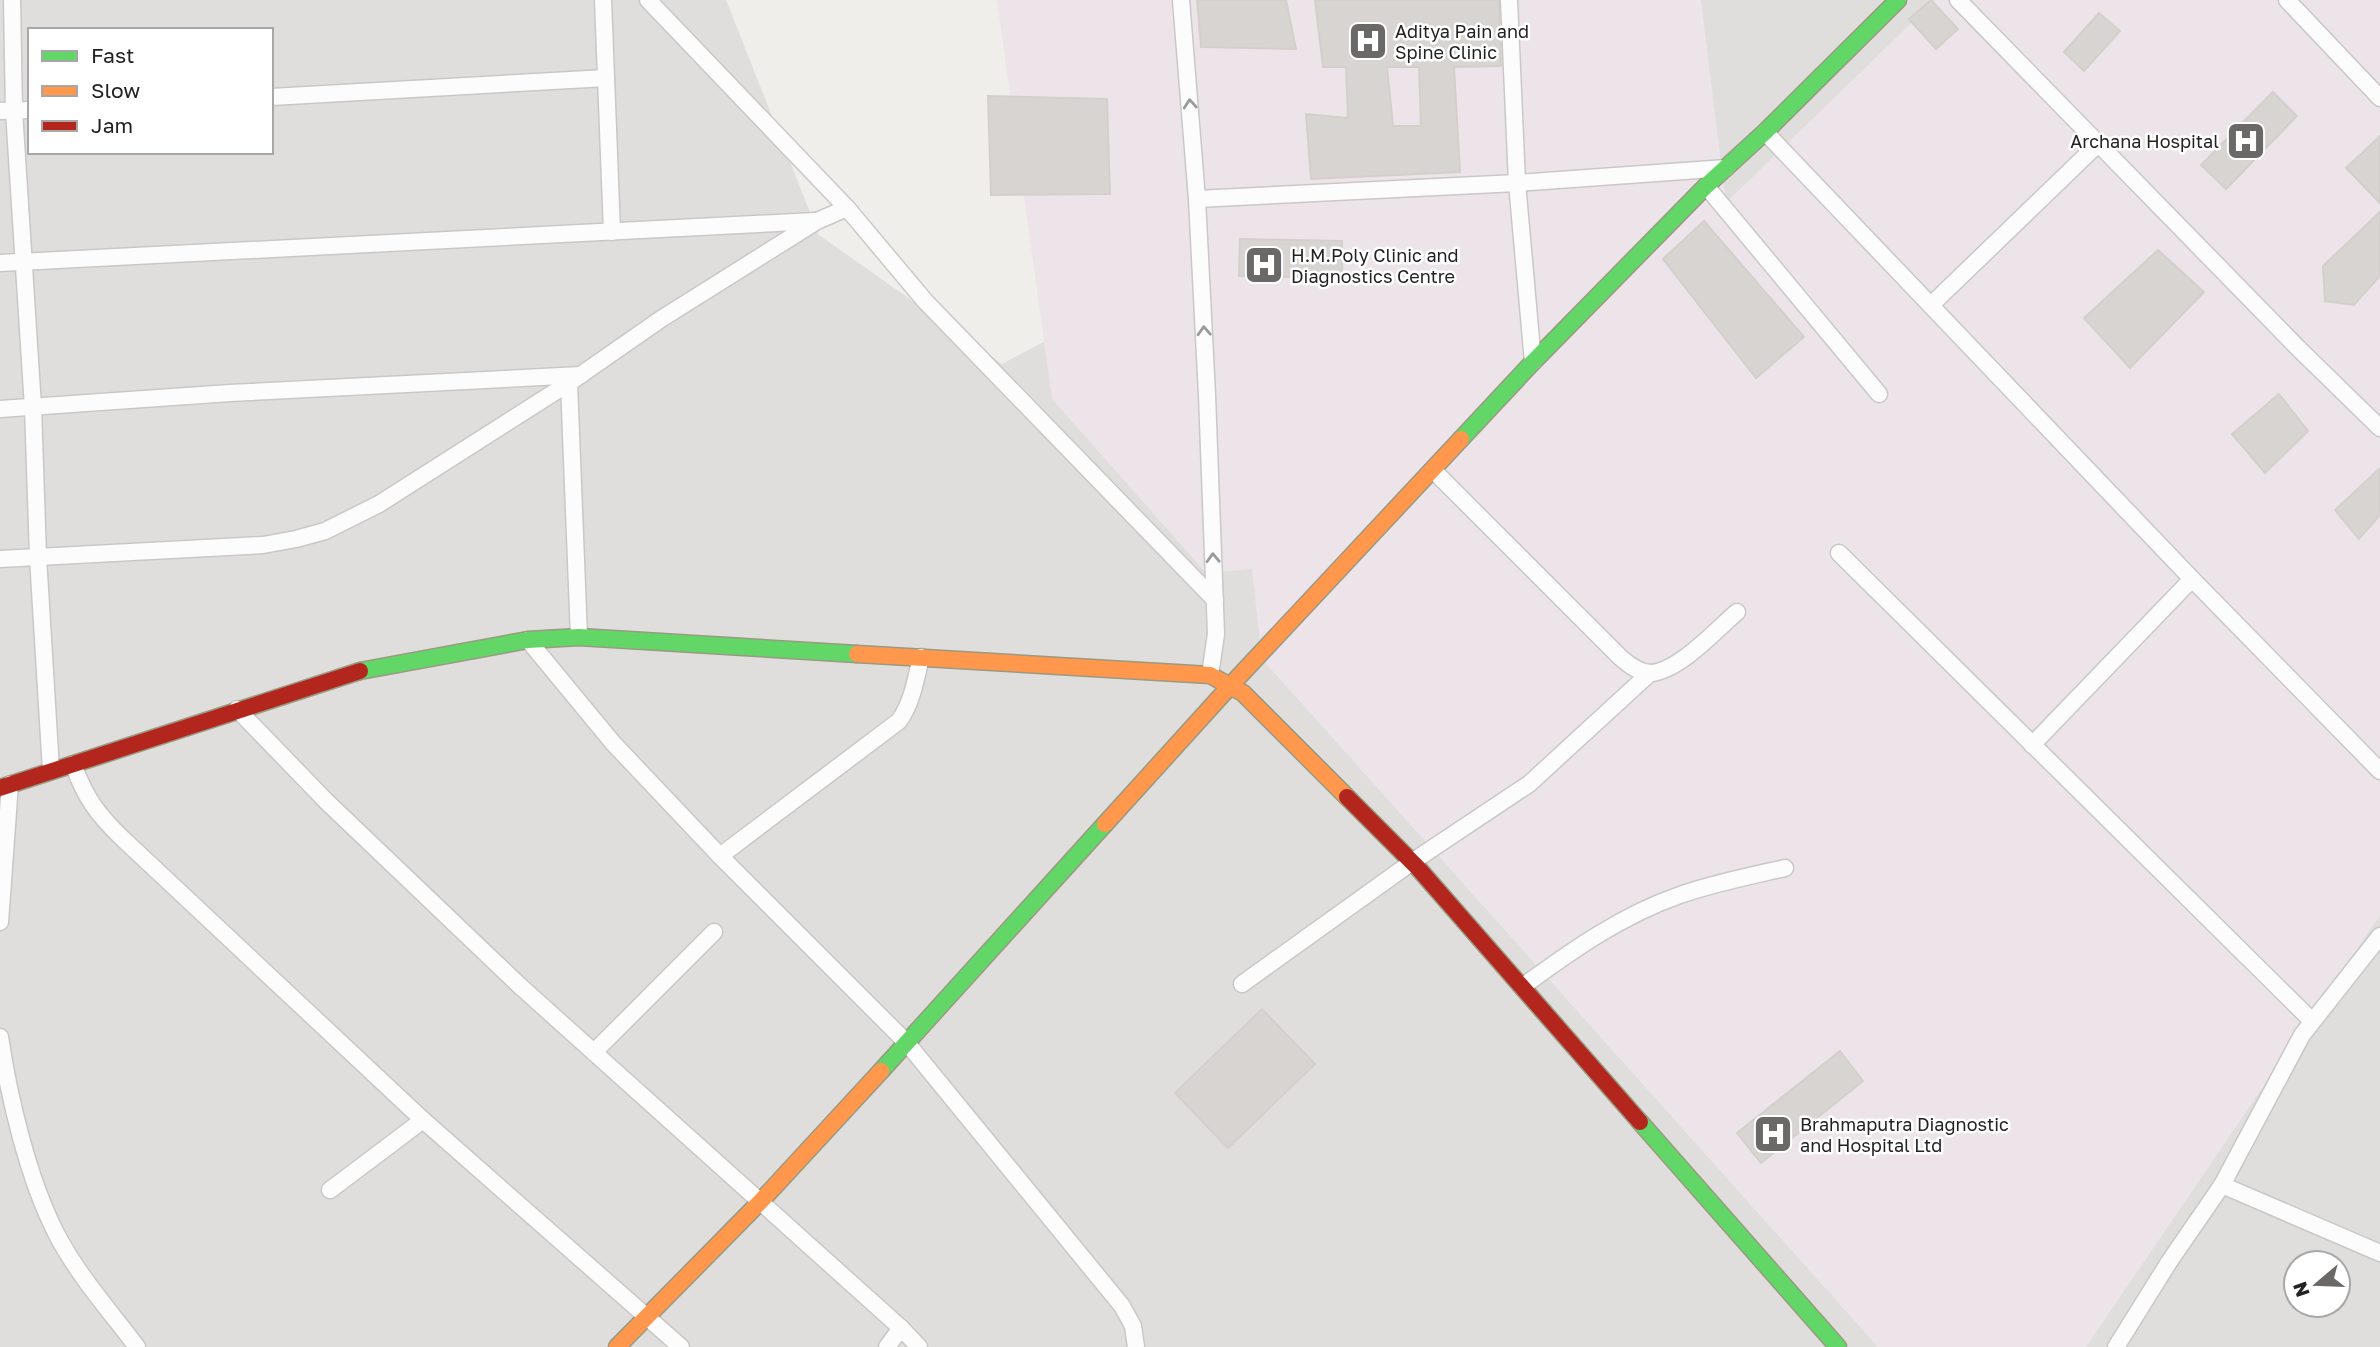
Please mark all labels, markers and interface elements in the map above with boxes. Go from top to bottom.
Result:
hospital icon: Aditya Pain and Spine Clinic [1347,20,1389,62]
place label: Aditya Pain and Spine Clinic [1395,20,1529,63]
legend [28,28,273,154]
text: Fast [91,42,134,68]
text: Slow [91,77,140,103]
one-way arrow [1183,98,1198,109]
text: Jam [91,112,133,138]
hospital icon: Archana Hospital [2225,120,2267,162]
place label: Archana Hospital [2070,130,2219,152]
hospital icon: H.M.Poly Clinic and Diagnostics Centre [1243,244,1285,286]
place label: H.M.Poly Clinic and Diagnostics Centre [1291,244,1459,287]
one-way arrow [1197,325,1212,336]
one-way arrow [1206,552,1221,563]
hospital icon: Brahmaputra Diagnostic and Hospital Ltd [1752,1113,1794,1155]
place label: Brahmaputra Diagnostic and Hospital Ltd [1800,1113,2009,1156]
north arrow [2282,1249,2352,1319]
text: N [2287,1279,2314,1300]

